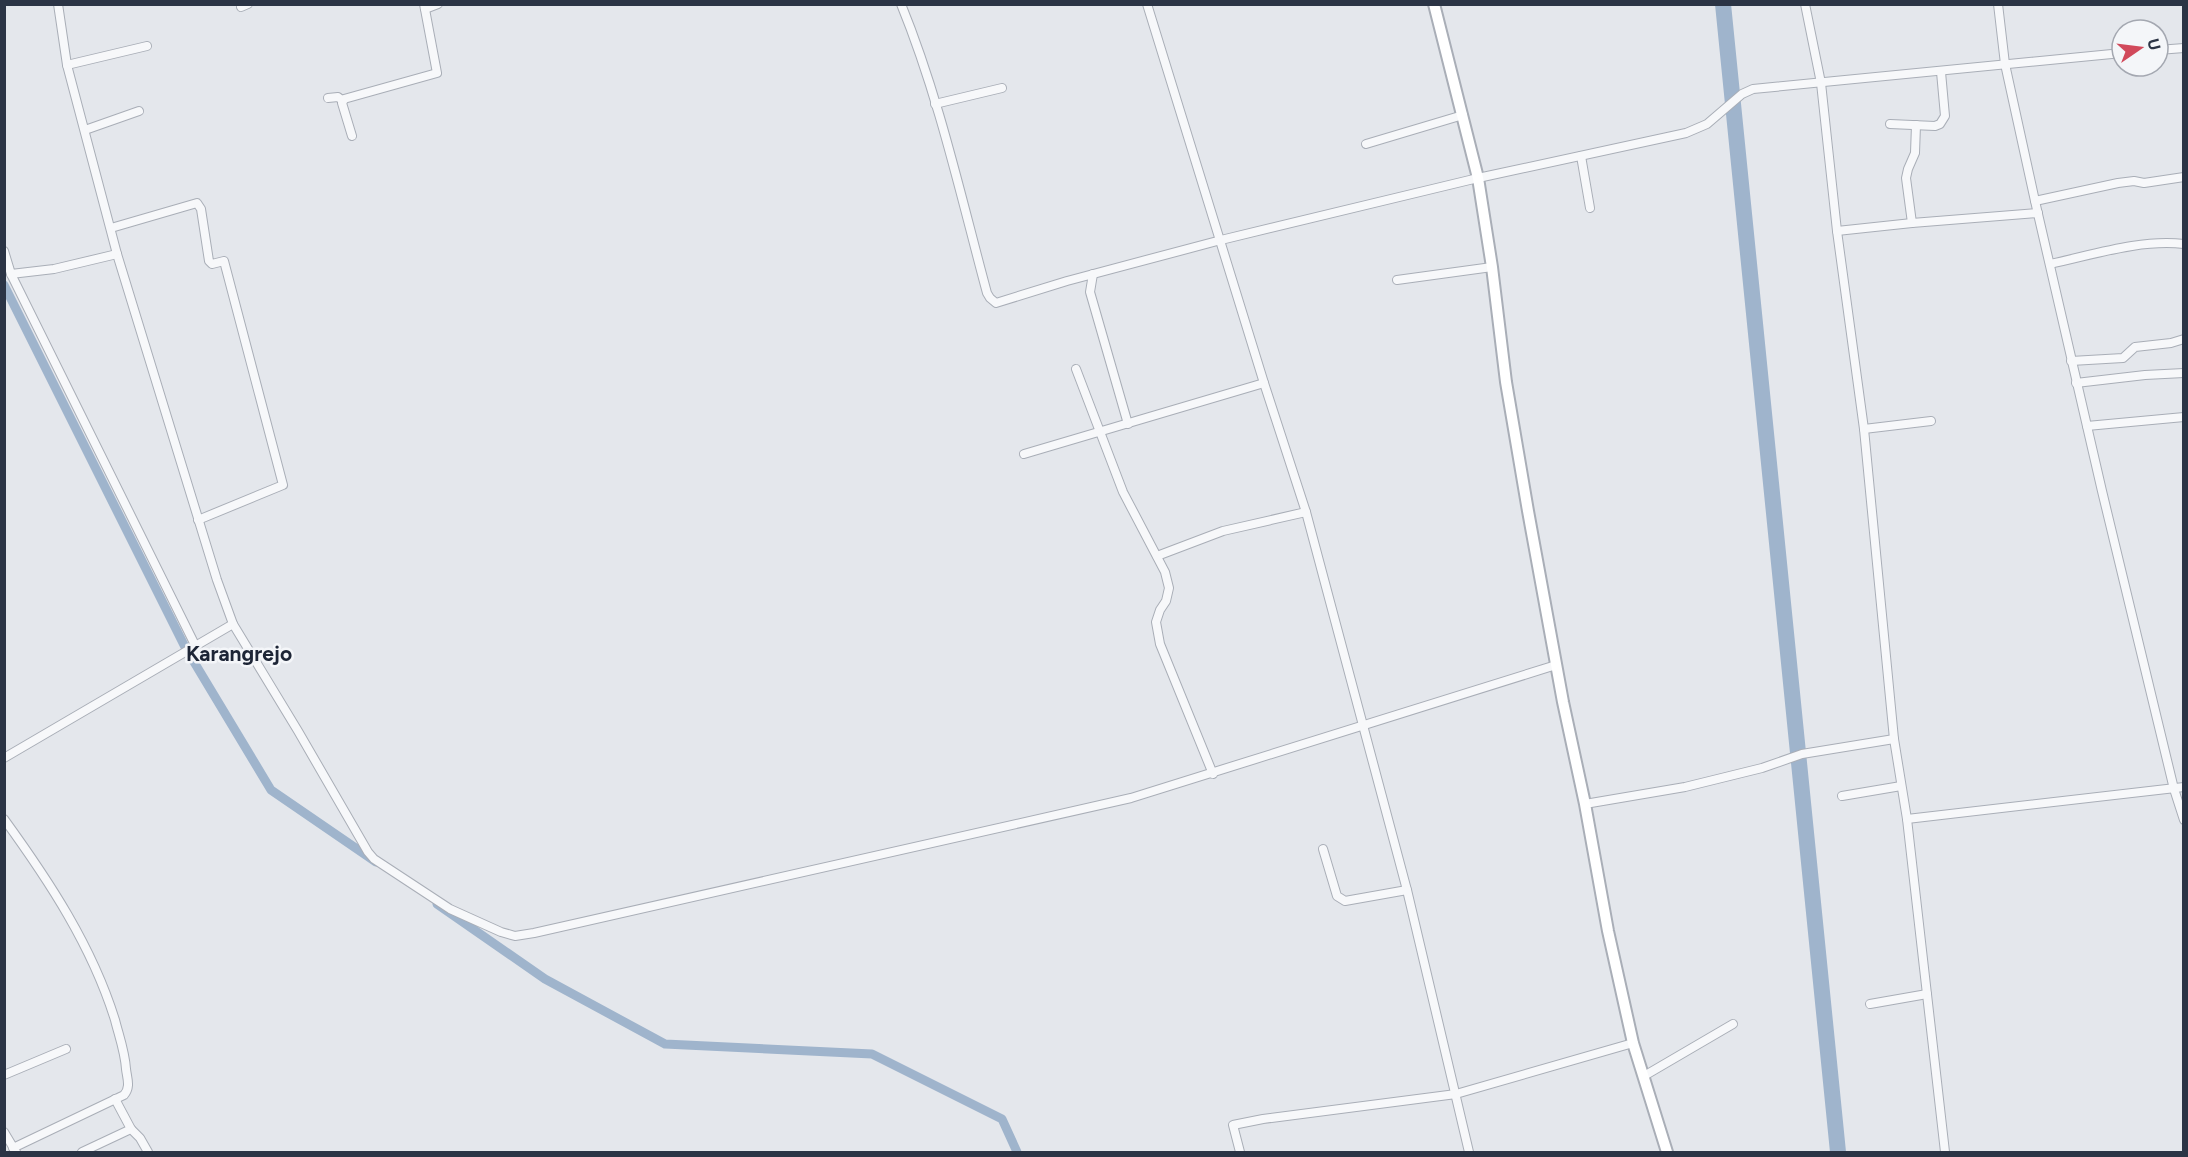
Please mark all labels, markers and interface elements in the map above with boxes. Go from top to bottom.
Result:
north arrow [2110,18,2170,78]
text: U [2143,37,2165,52]
district label: Karangrejo [186,641,292,666]

